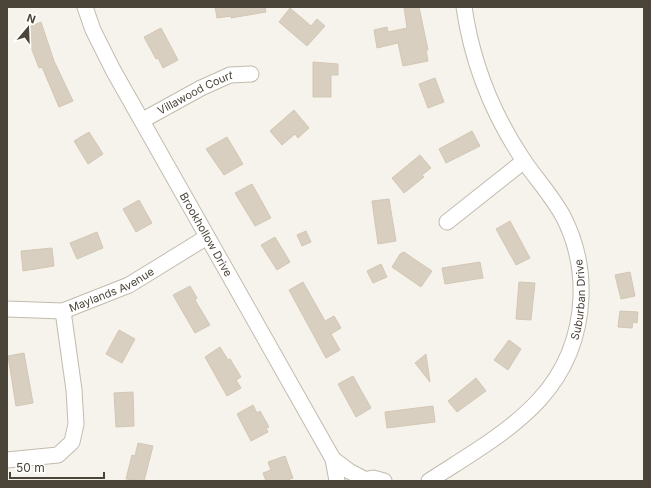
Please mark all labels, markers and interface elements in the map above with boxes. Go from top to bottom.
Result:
north arrow [8,8,48,48]
text: N [25,11,38,27]
street label: Villawood Court [155,68,233,118]
street label: Brookhollow Drive [177,190,235,279]
street label: Suburban Drive [567,258,588,342]
street label: Maylands Avenue [67,264,156,315]
scale bar [10,454,104,480]
text: 50 m [16,460,45,475]

